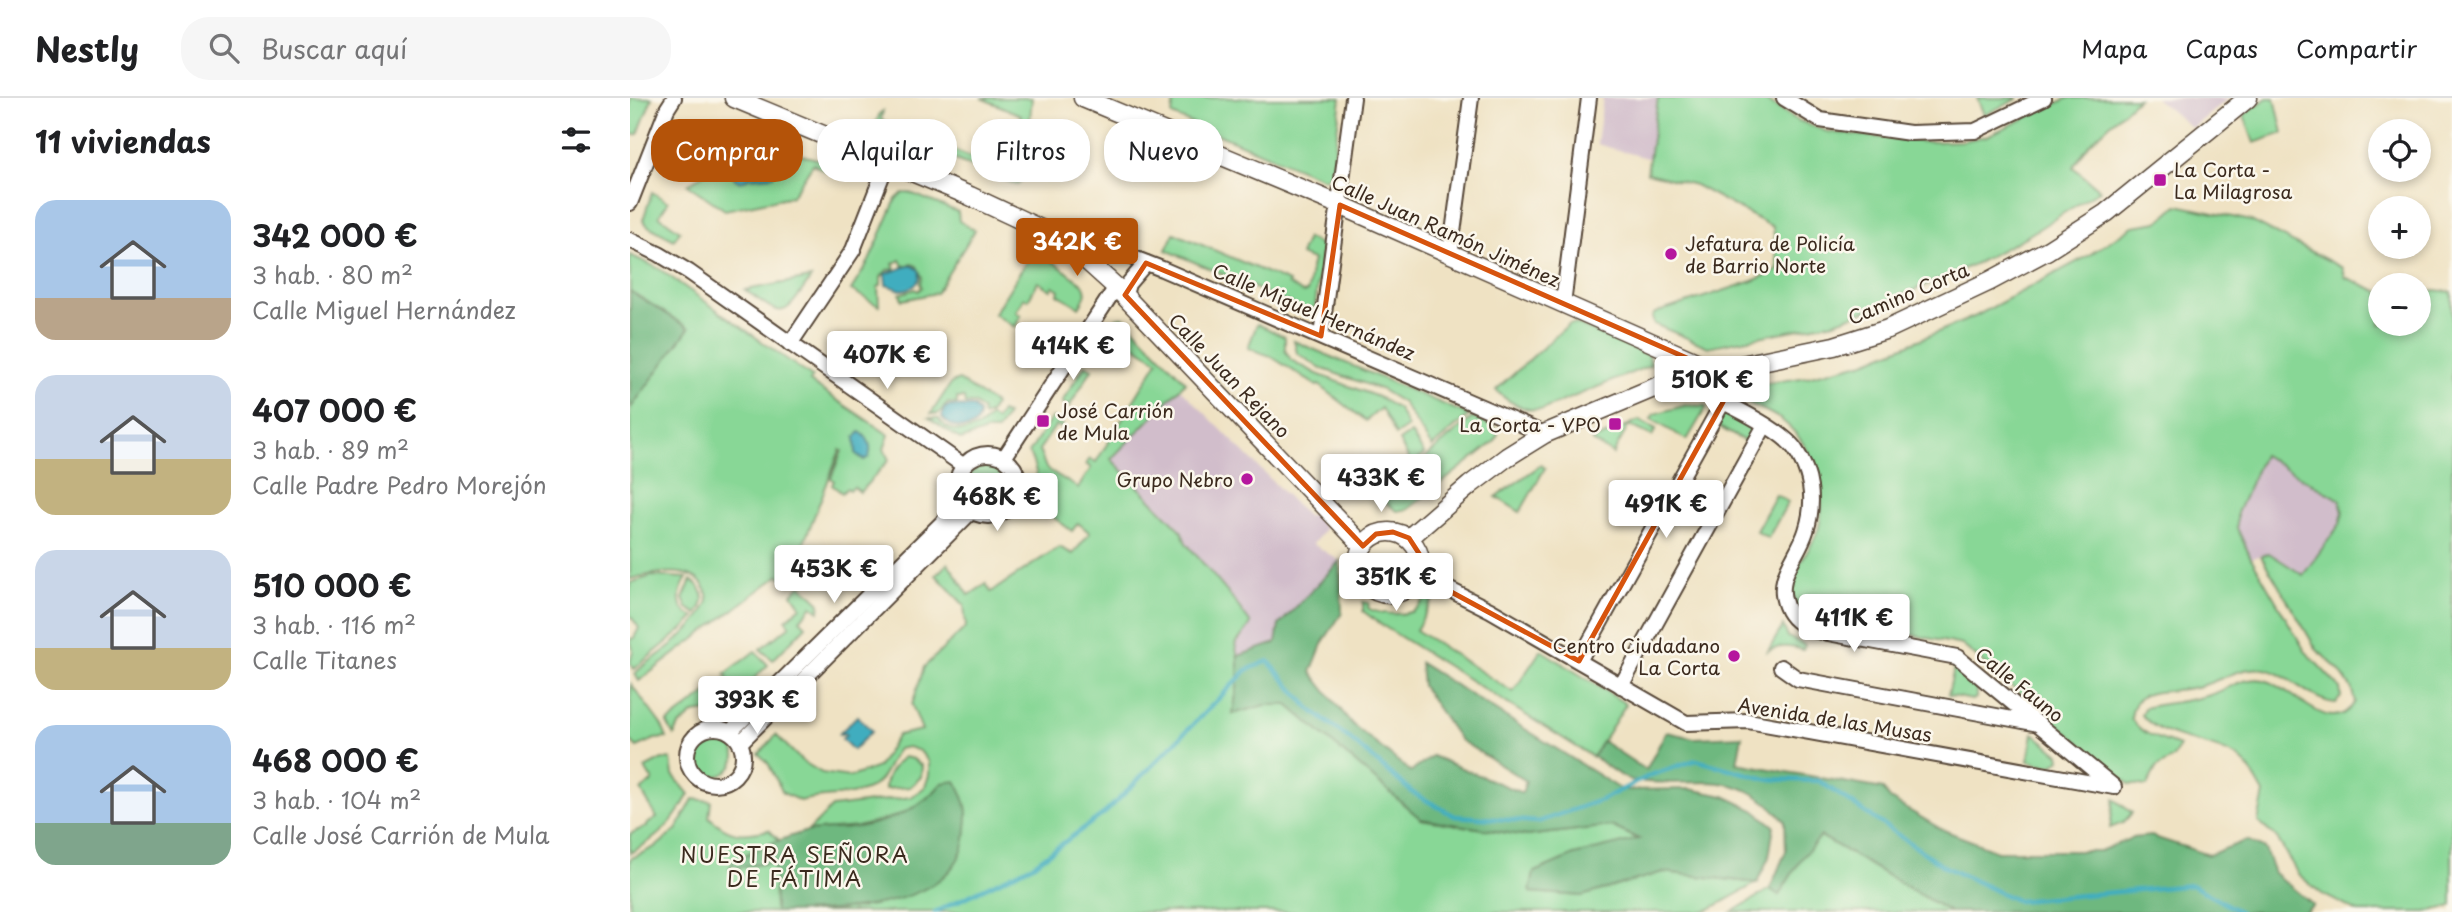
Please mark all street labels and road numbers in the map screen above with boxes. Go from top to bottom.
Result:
street label: Calle Juan Ramón Jiménez [1327,167,1565,293]
street label: Camino Corta [1843,255,1973,331]
street label: Calle Miguel Hernández [1208,256,1420,366]
street label: Calle Juan Rejano [1163,306,1297,444]
street label: Calle Fauno [1970,640,2070,728]
street label: Avenida de las Musas [1736,690,1934,748]

